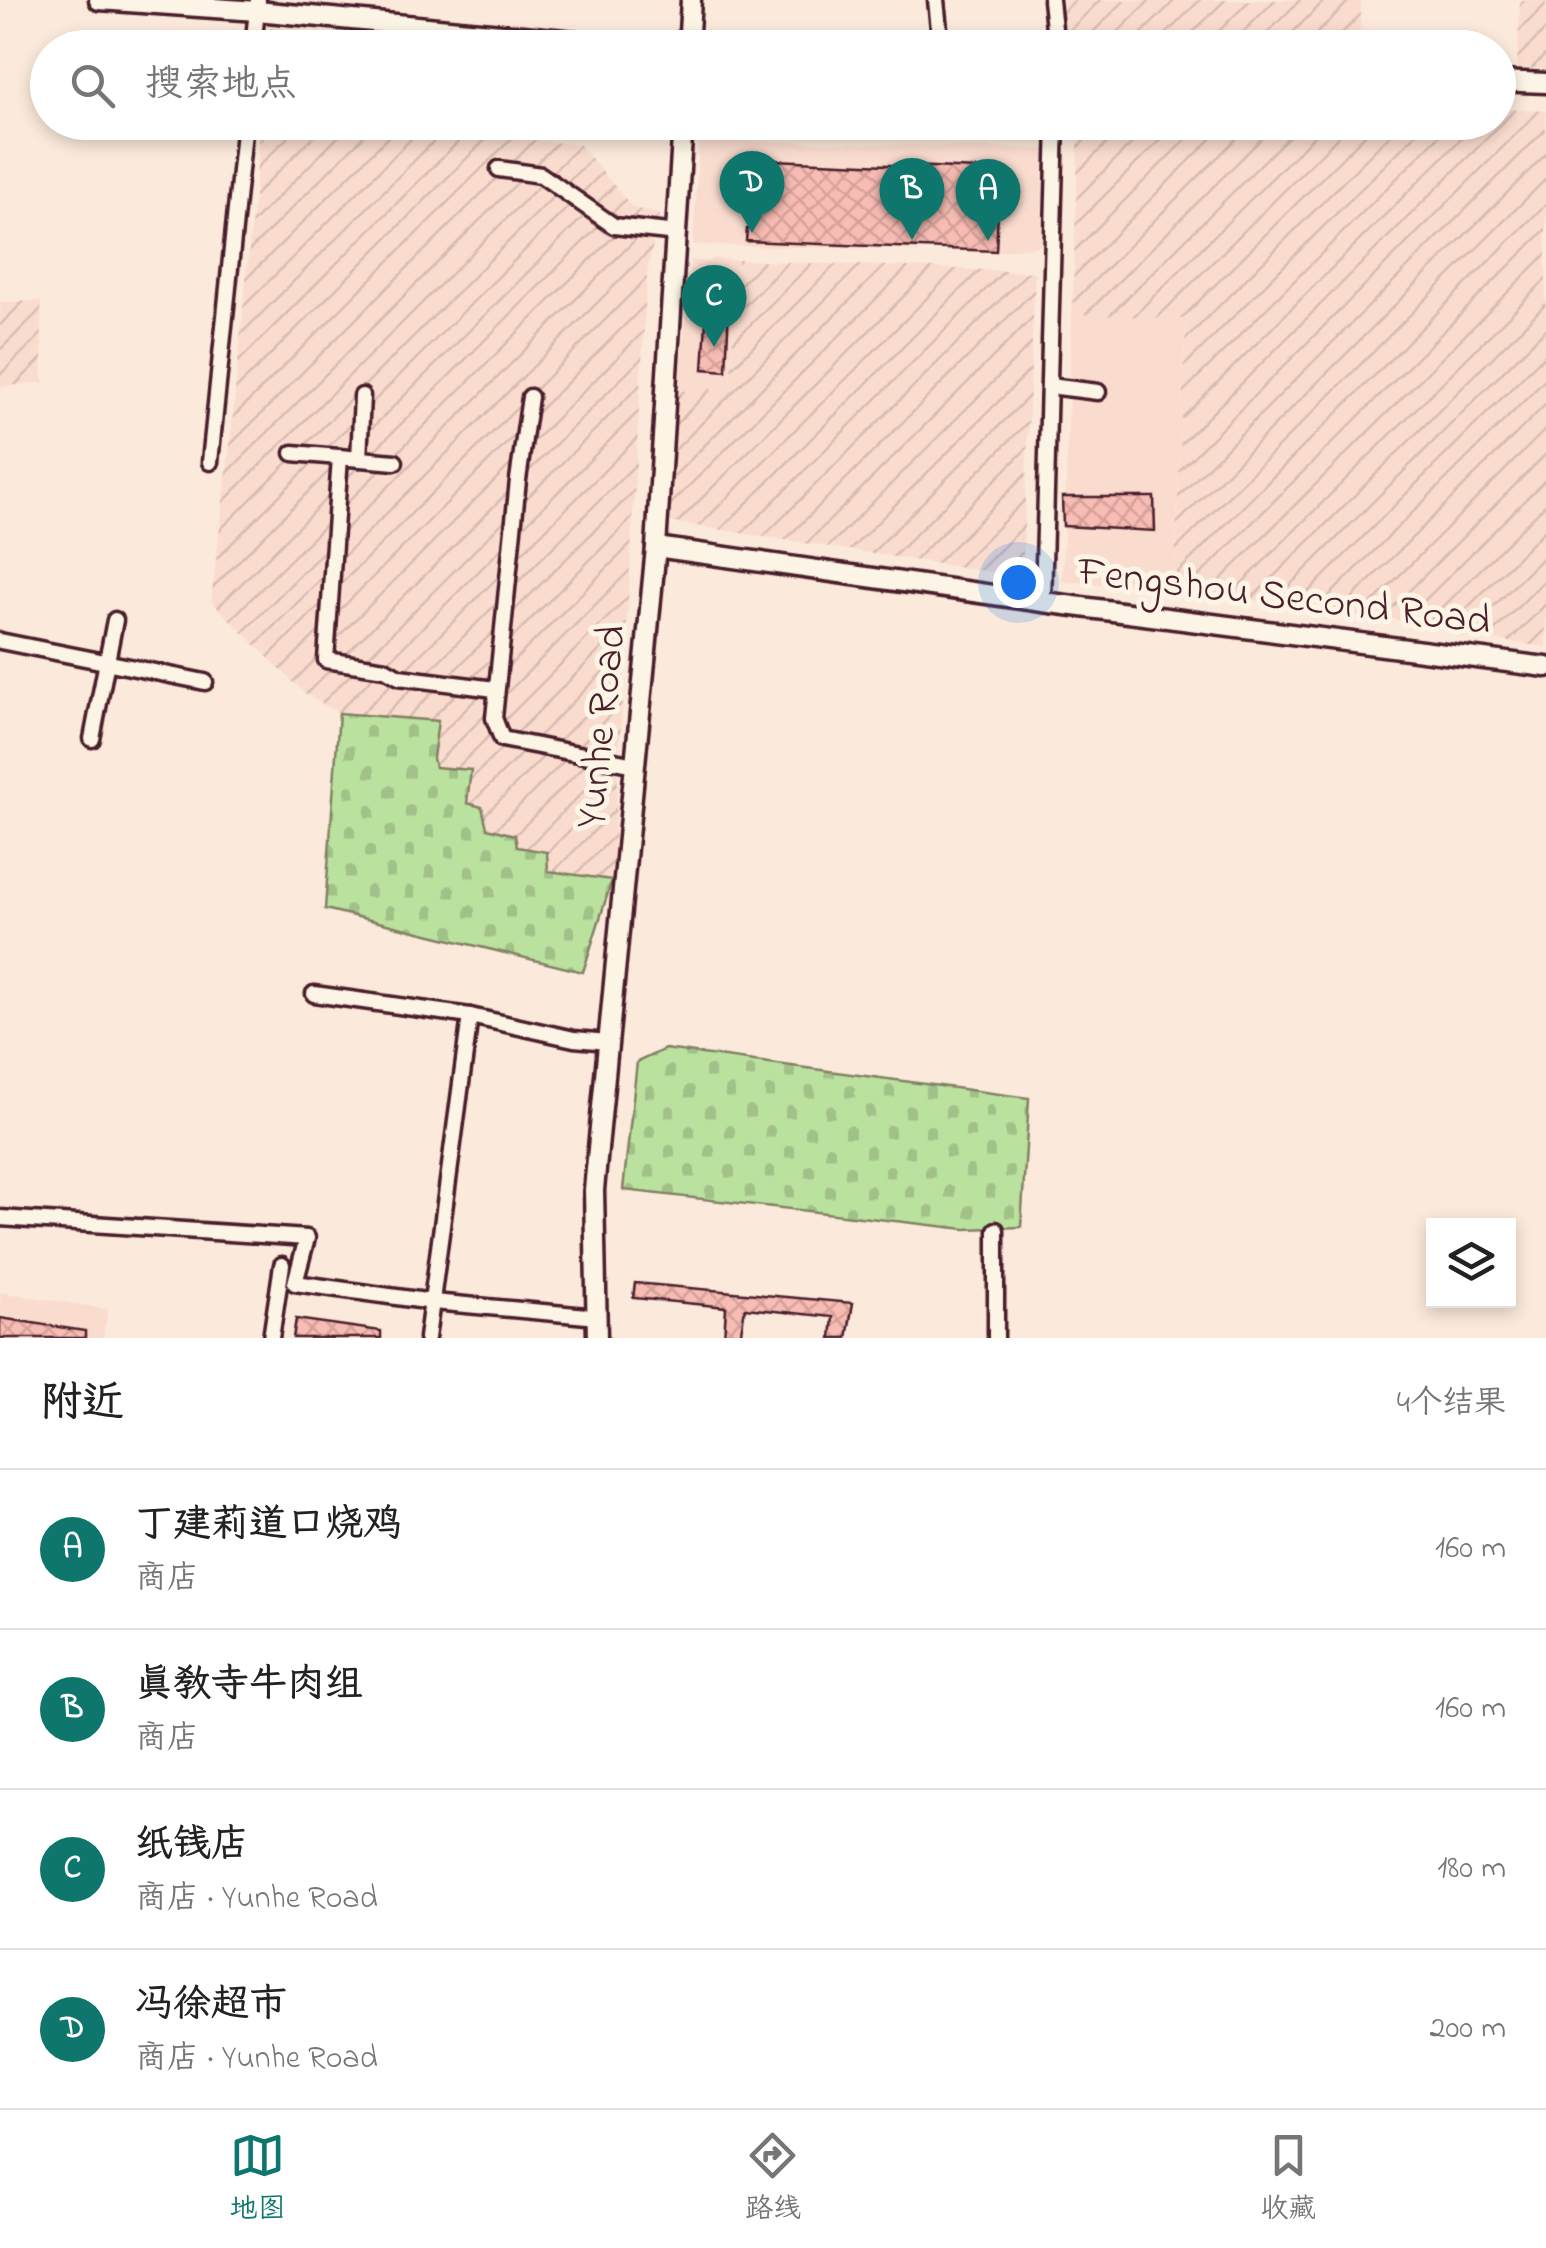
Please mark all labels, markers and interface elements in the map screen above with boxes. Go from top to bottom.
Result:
search box [30,30,1516,140]
icon: search [65,58,120,113]
text: 搜索地点 [145,58,297,114]
pin: D [720,150,784,233]
pin: B [880,158,944,240]
pin: A [956,158,1020,241]
pin: C [682,264,746,347]
street label: Fengshou Second Road [1073,542,1494,654]
your location [993,557,1044,608]
street label: Yunhe Road [562,622,644,832]
map controls [1426,1218,1516,1308]
button: layers [1426,1218,1516,1308]
text: 附近 [40,1374,124,1435]
text: 4个结果 [1397,1381,1506,1428]
text: 丁建莉道口烧鸡 [135,1498,401,1554]
text: A [63,1526,82,1573]
text: 160 m [1435,1526,1506,1573]
text: 商店 [135,1556,199,1603]
text: 真教寺牛肉组 [135,1658,363,1714]
text: B [62,1686,83,1733]
text: 160 m [1435,1686,1506,1733]
text: 商店 [135,1716,199,1763]
text: 纸钱店 [135,1818,249,1874]
text: C [64,1846,81,1893]
text: 180 m [1437,1846,1506,1893]
text: 商店 · Yunhe Road [135,1876,378,1923]
text: 冯徐超市 [135,1978,287,2034]
text: D [61,2006,84,2053]
text: 200 m [1430,2006,1506,2053]
text: 商店 · Yunhe Road [135,2036,378,2083]
tab: 地图 [230,2128,286,2231]
tab: 路线 [745,2128,801,2231]
tab: 收藏 [1260,2128,1316,2231]

